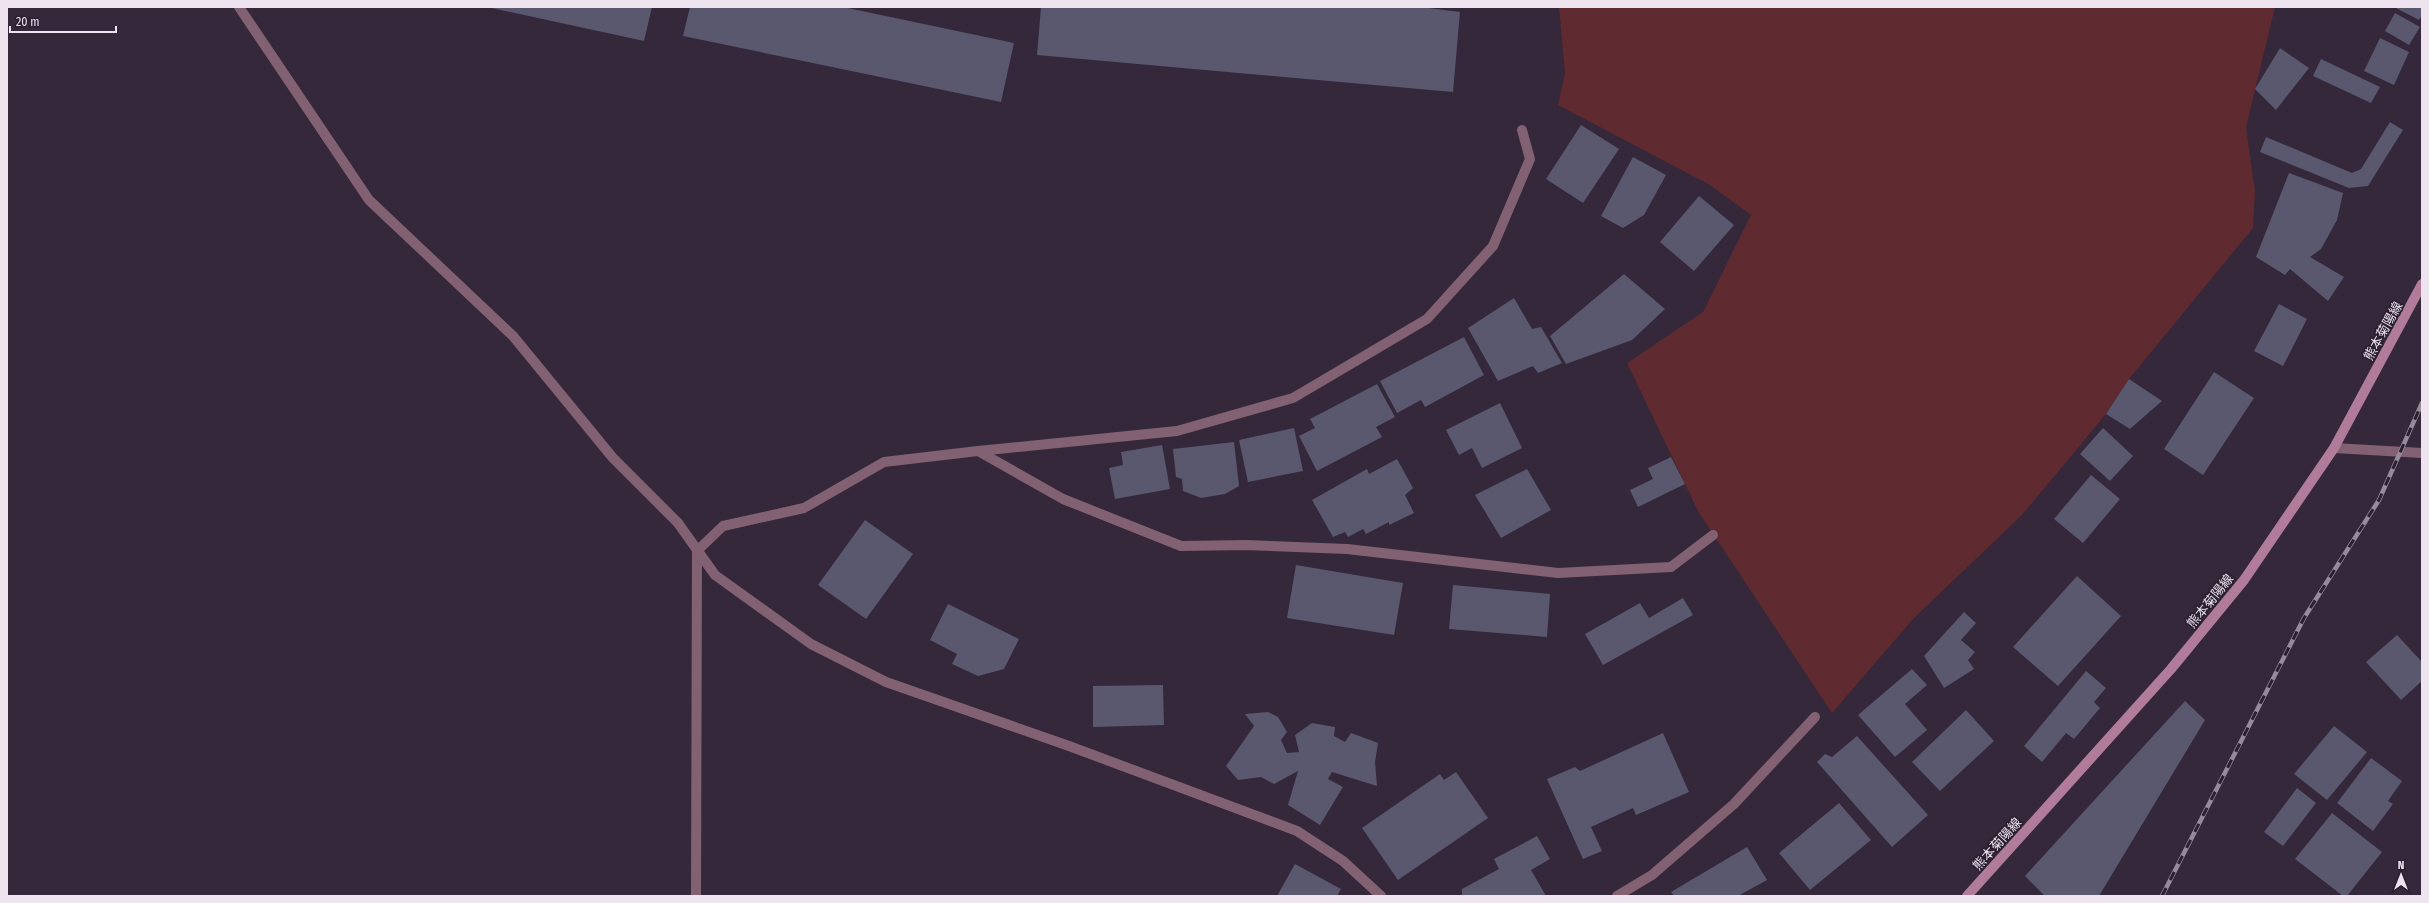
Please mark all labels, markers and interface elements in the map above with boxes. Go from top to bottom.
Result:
scale bar [10,8,116,34]
text: 20 m [16,15,40,29]
street label: 熊本菊陽線 [2361,299,2405,363]
street label: 熊本菊陽線 [2184,571,2236,631]
street label: 熊本菊陽線 [1970,815,2024,873]
north arrow [2381,855,2421,895]
text: N [2398,859,2404,872]

